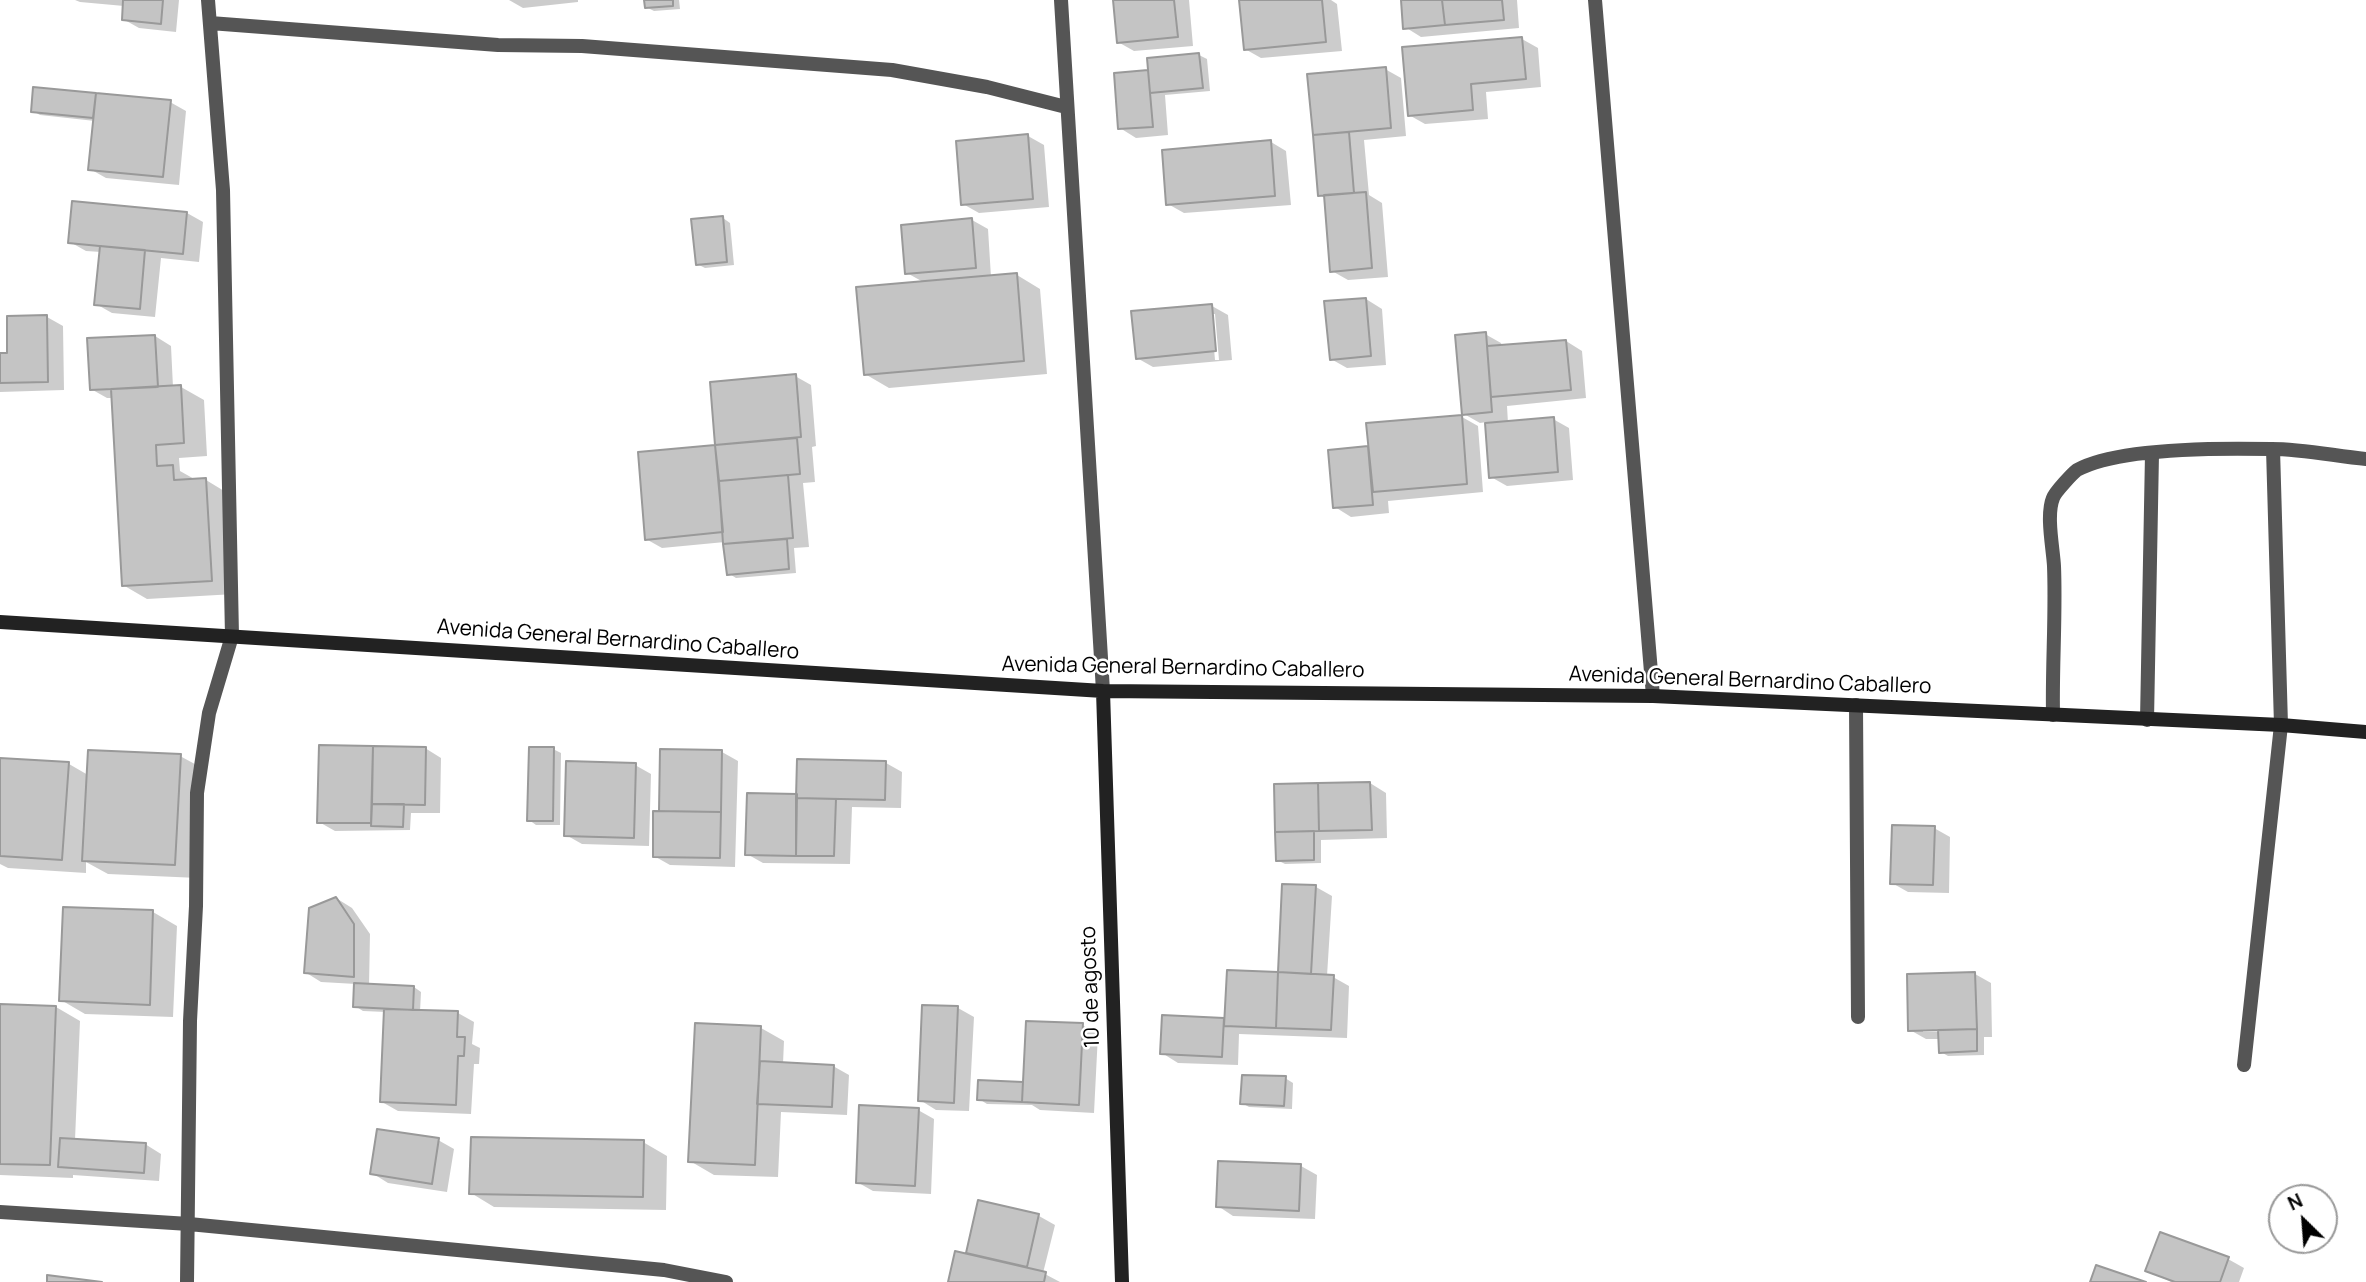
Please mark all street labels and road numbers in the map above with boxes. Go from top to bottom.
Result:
street label: Avenida General Bernardino Caballero [436,615,800,665]
street label: Avenida General Bernardino Caballero [1001,652,1365,684]
street label: Avenida General Bernardino Caballero [1568,662,1932,700]
street label: 10 de agosto [1076,926,1106,1048]

